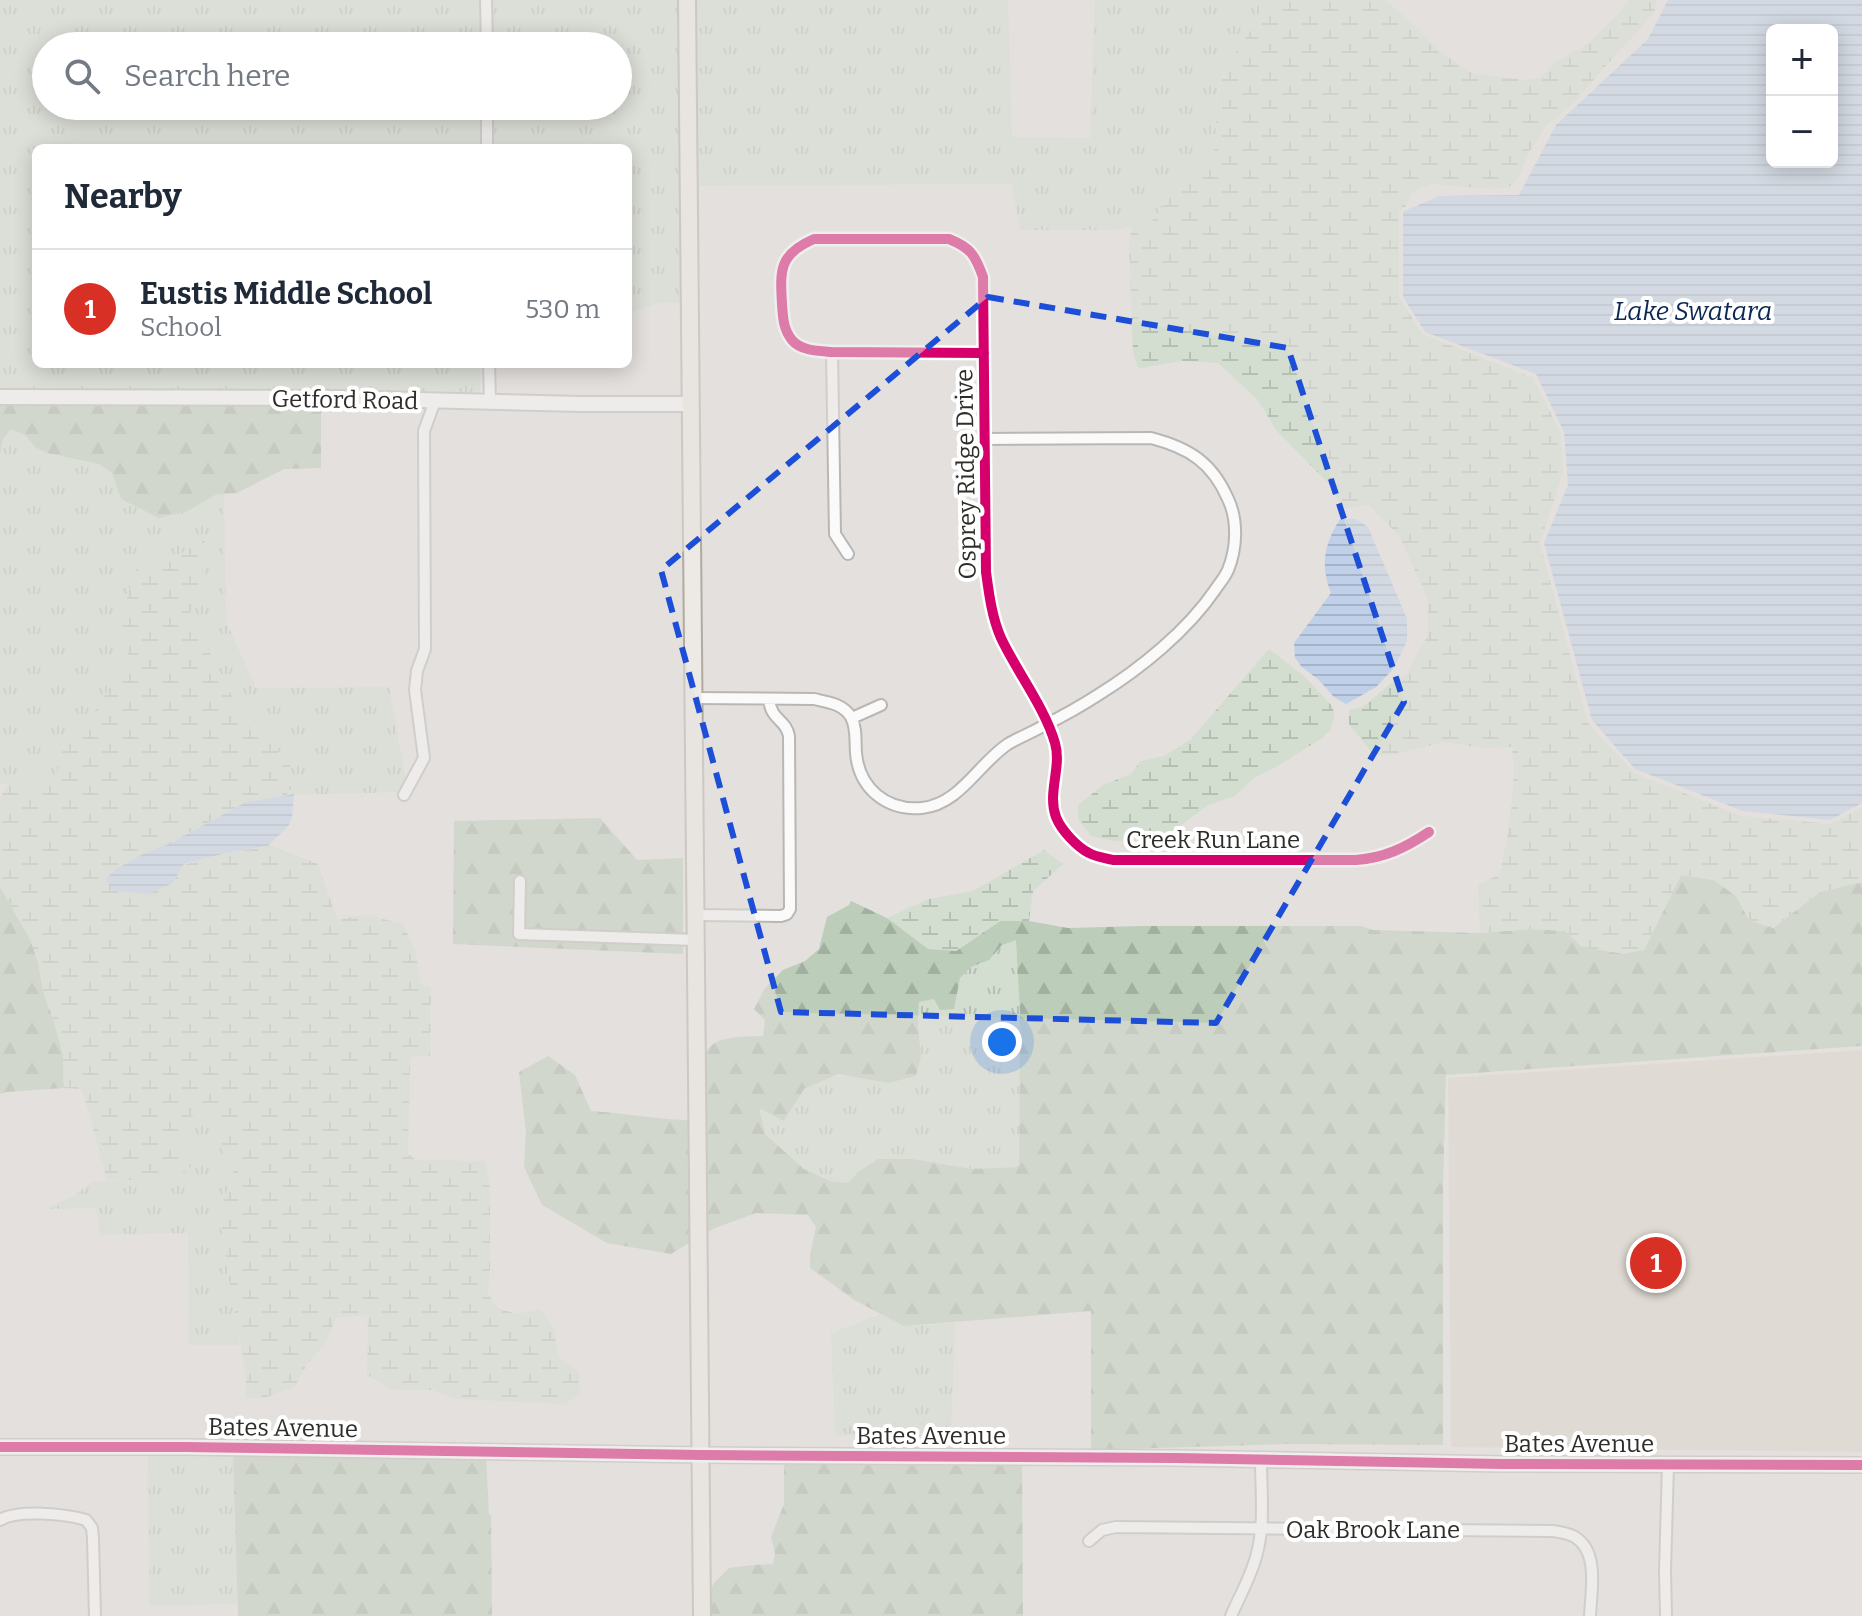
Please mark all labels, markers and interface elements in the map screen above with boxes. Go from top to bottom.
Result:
map controls [1766,24,1838,168]
button: + [1766,24,1838,96]
search box [32,32,632,120]
icon: search [60,54,104,98]
text: Search here [124,58,291,94]
button: − [1766,96,1838,168]
text: Nearby [64,176,182,217]
text: Eustis Middle School [140,276,432,312]
text: 1 [84,294,96,325]
text: 530 m [525,294,600,325]
water label: Lake Swatara [1614,296,1772,327]
text: School [140,312,222,343]
street label: Osprey Ridge Drive [950,368,982,580]
street label: Getford Road [271,385,419,415]
street label: Creek Run Lane [1126,826,1300,854]
your location [982,1022,1022,1062]
pin: 1 [1630,1233,1682,1293]
street label: Bates Avenue [208,1413,358,1443]
street label: Bates Avenue [856,1422,1006,1450]
street label: Bates Avenue [1504,1430,1654,1458]
street label: Oak Brook Lane [1286,1516,1460,1544]

